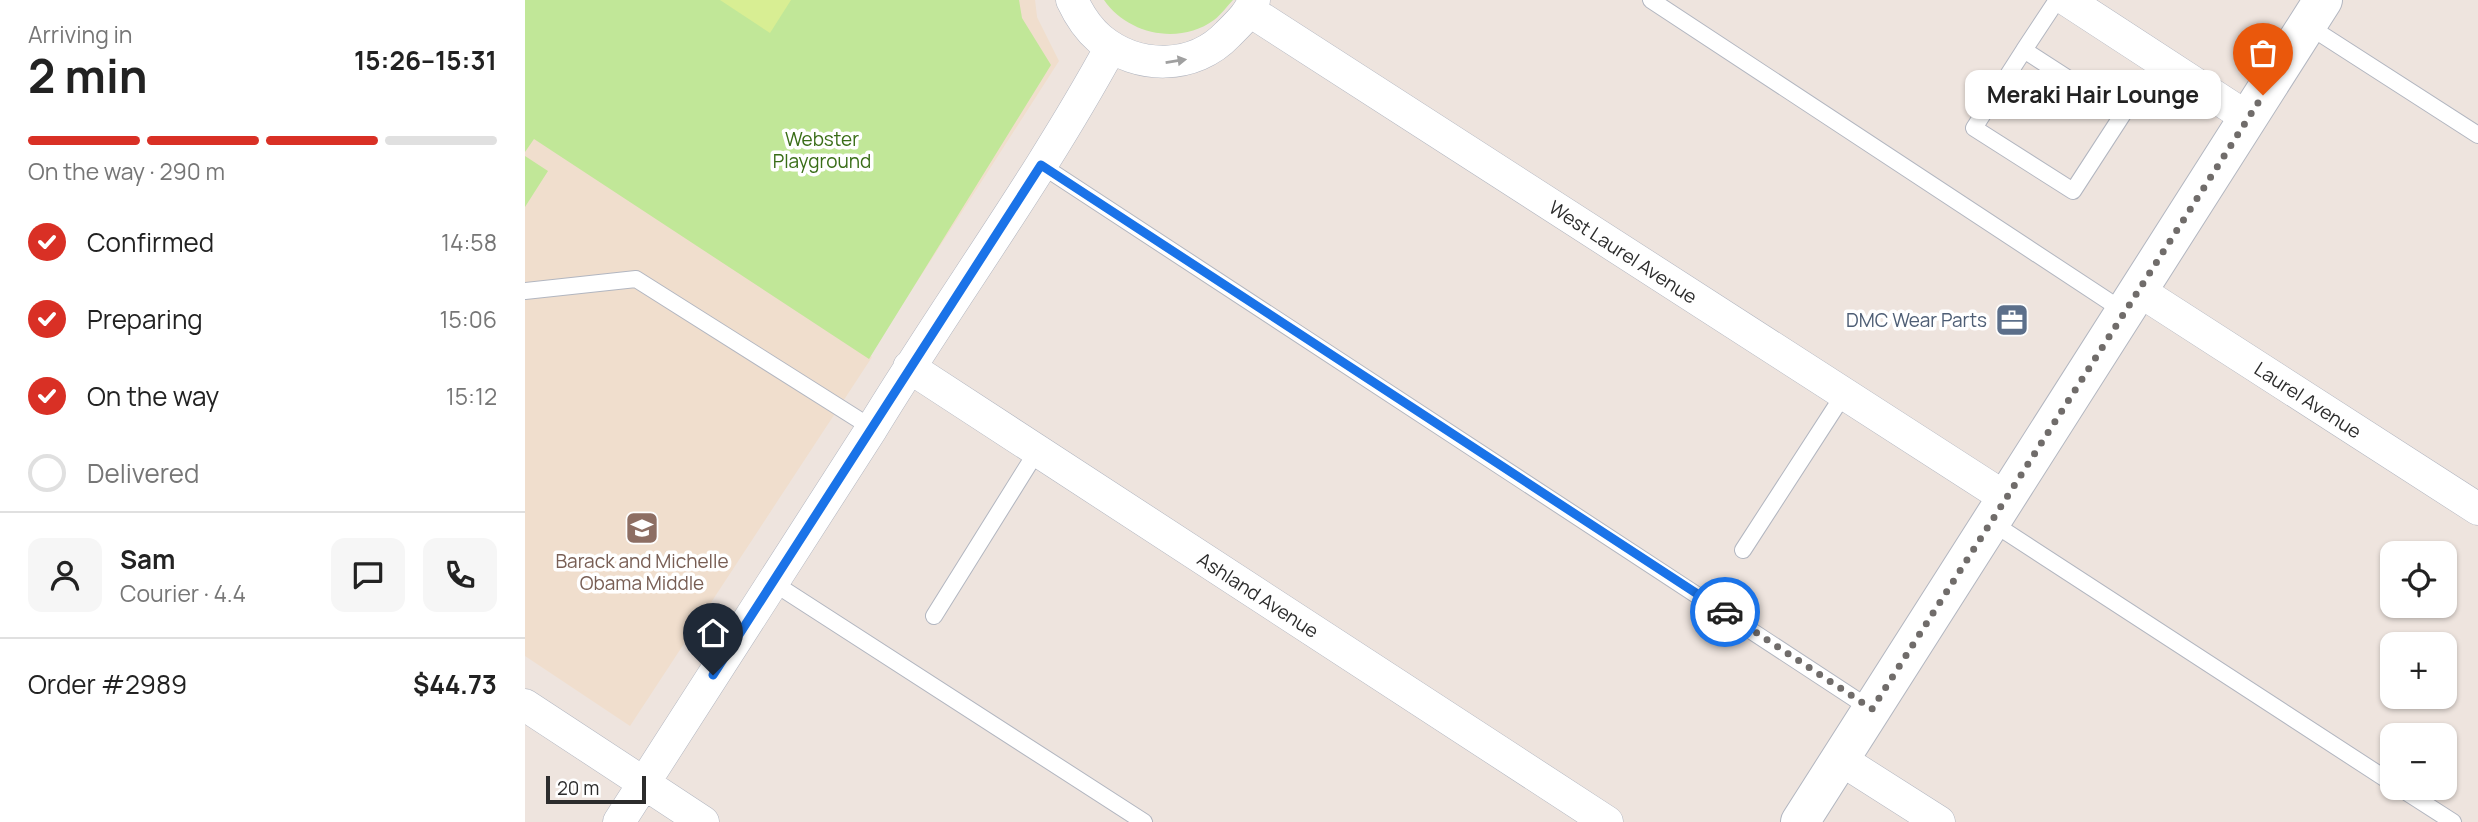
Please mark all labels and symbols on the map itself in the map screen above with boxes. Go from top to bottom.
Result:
pin [2233,23,2293,95]
one-way arrow [1165,55,1187,66]
callout: Meraki Hair Lounge [1965,70,2221,119]
park label: Webster Playground [773,126,871,174]
street label: West Laurel Avenue [1544,194,1702,310]
office icon: DMC Wear Parts [1993,301,2031,339]
place label: DMC Wear Parts [1846,307,1987,333]
street label: Laurel Avenue [2250,356,2366,444]
school or university icon: Barack and Michelle Obama Middle [623,509,661,547]
street label: Ashland Avenue [1192,546,1324,644]
place label: Barack and Michelle Obama Middle [555,548,729,596]
courier [1690,577,1760,647]
pin [683,603,743,675]
scale bar [546,773,646,805]

